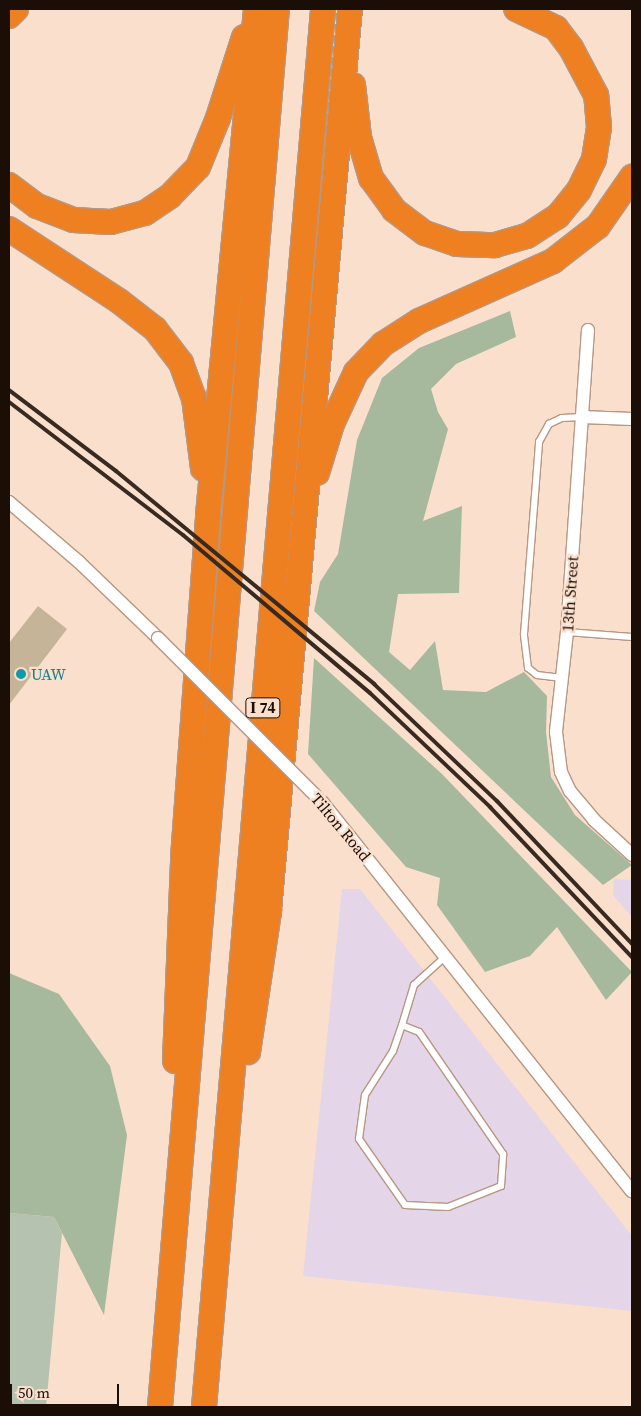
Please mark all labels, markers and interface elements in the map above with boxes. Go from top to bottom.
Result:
street label: 13th Street [558,555,582,633]
place label: UAW [31,664,66,684]
marker: UAW [15,668,27,680]
road number: I 74 [244,696,282,720]
street label: Tilton Road [307,789,375,865]
scale bar [12,1374,121,1406]
text: 50 m [18,1382,50,1403]

